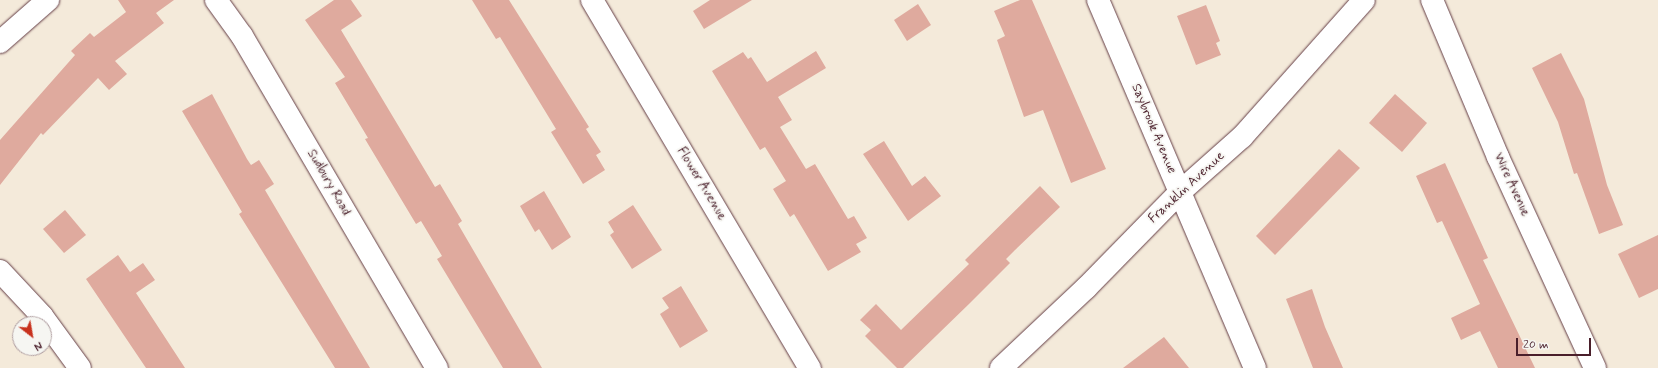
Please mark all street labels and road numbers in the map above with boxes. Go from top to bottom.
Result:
street label: Saybrook Avenue [1127,83,1179,175]
street label: Flower Avenue [673,145,729,223]
street label: Sudbury Road [303,147,353,219]
street label: Franklin Avenue [1147,150,1227,226]
street label: Wire Avenue [1489,150,1533,220]

